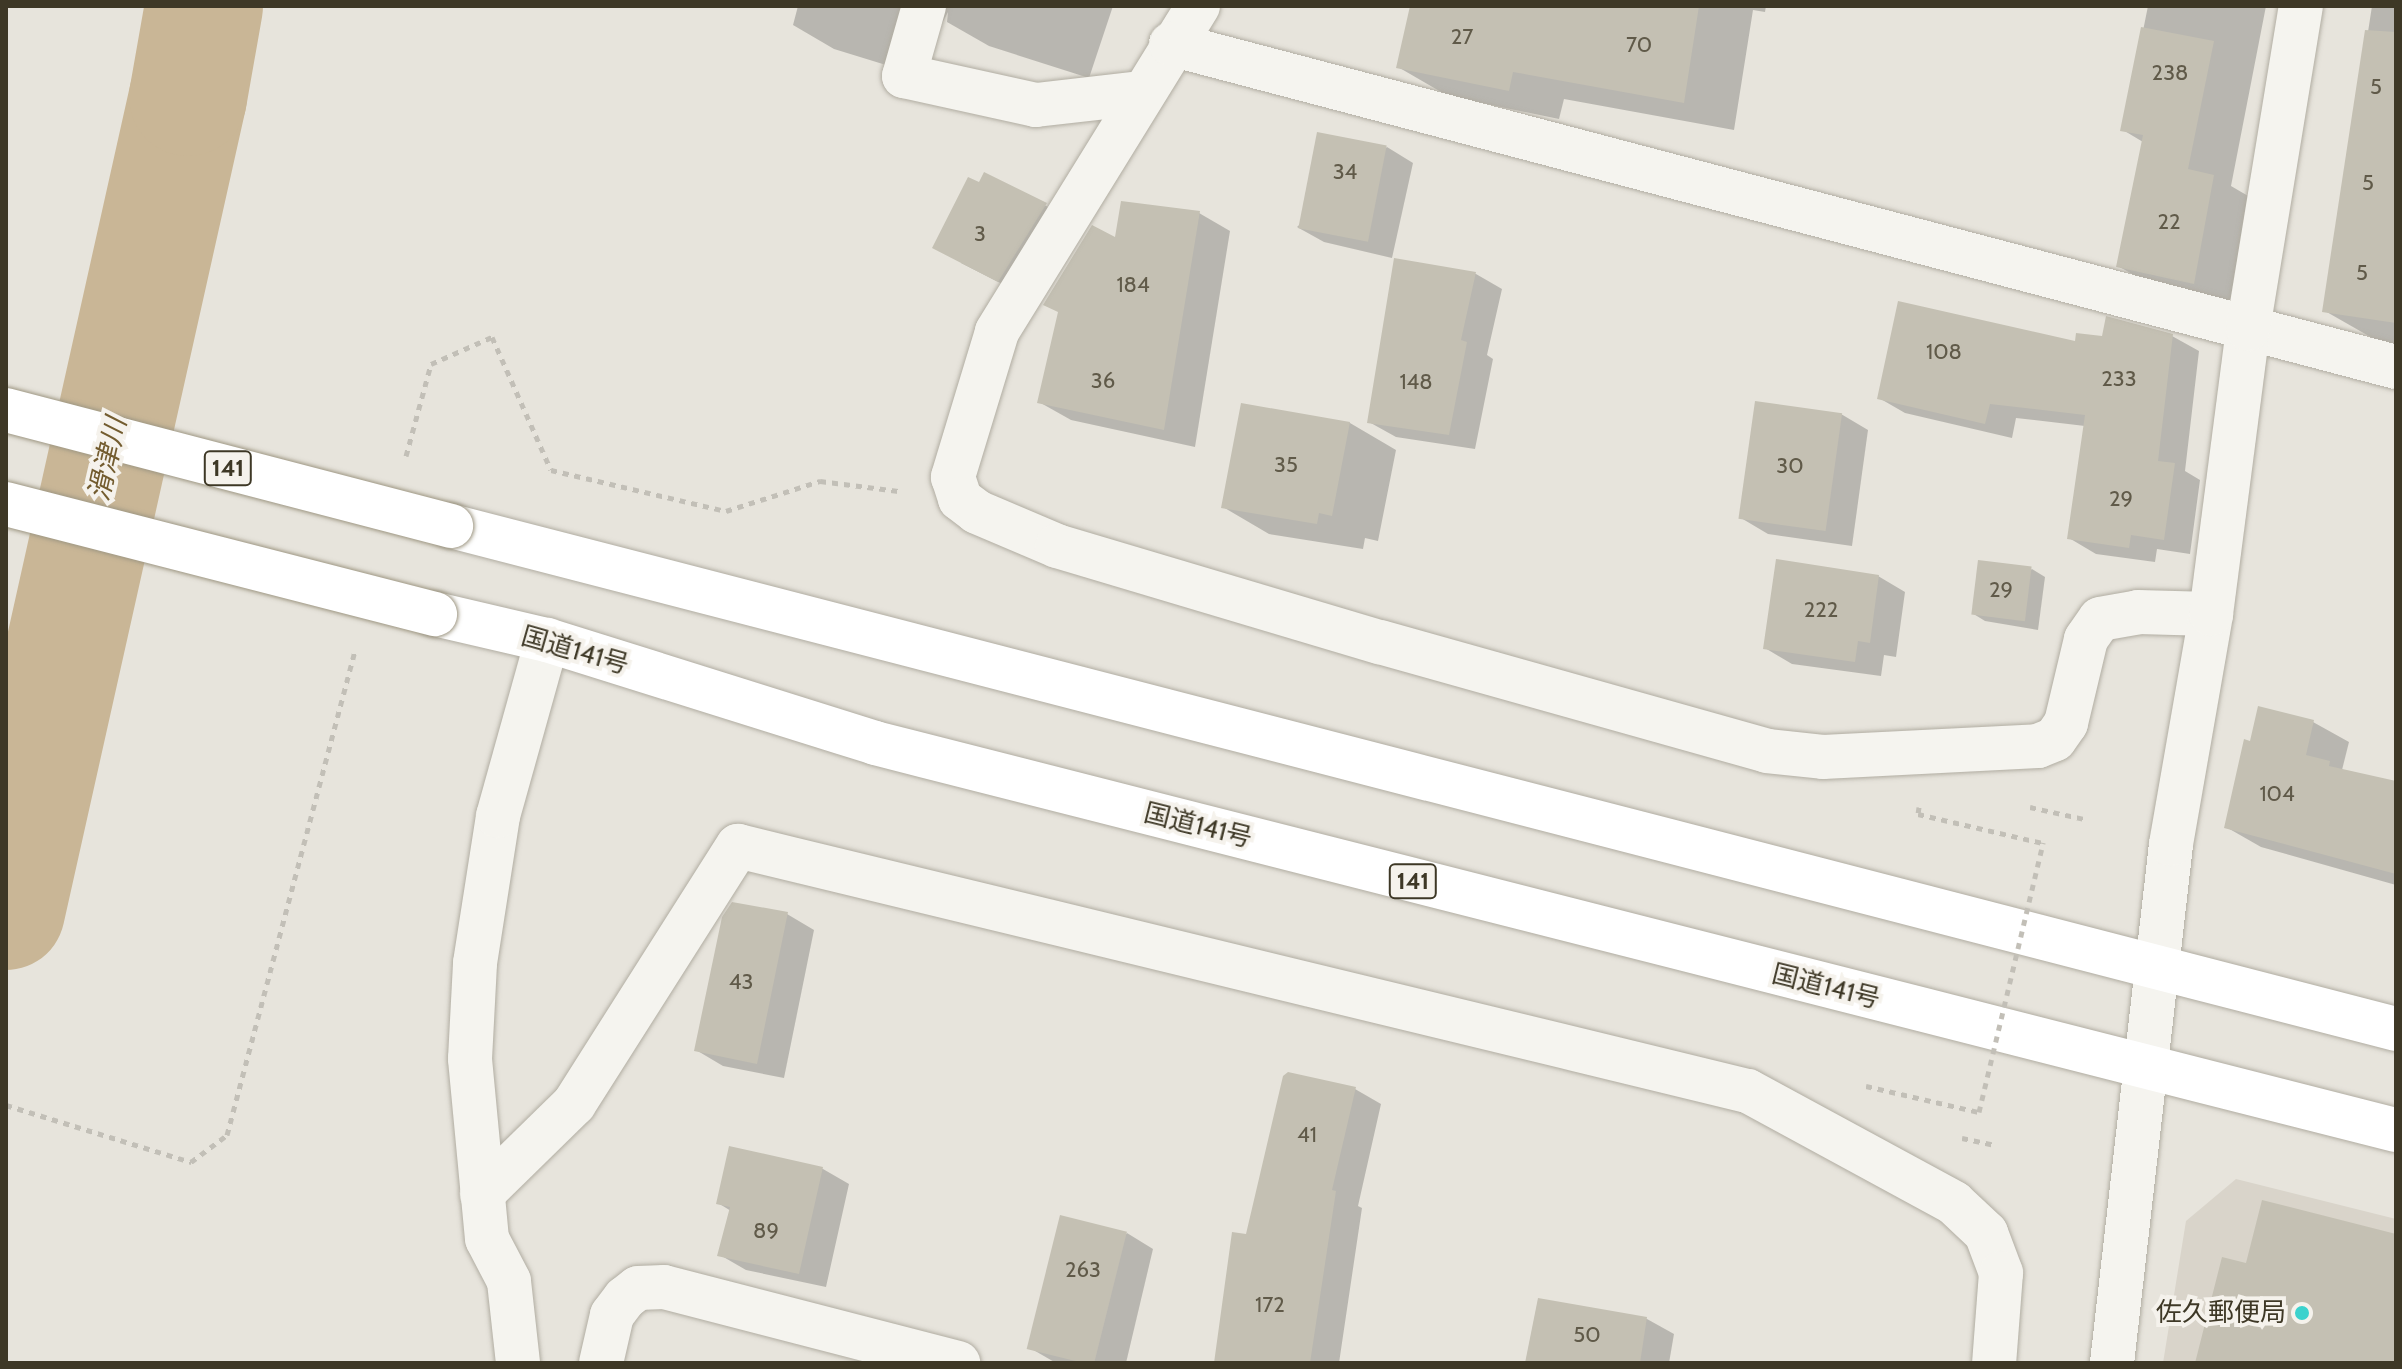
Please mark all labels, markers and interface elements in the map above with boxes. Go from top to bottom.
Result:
house number: 27 [1451,24,1473,50]
house number: 70 [1626,32,1652,58]
house number: 238 [2152,60,2188,86]
house number: 5 [2370,74,2382,100]
house number: 34 [1333,159,1357,185]
house number: 5 [2362,170,2374,196]
house number: 22 [2157,209,2181,235]
house number: 3 [974,221,986,247]
house number: 5 [2356,260,2368,286]
house number: 184 [1116,272,1150,298]
house number: 108 [1926,339,1962,365]
house number: 233 [2101,366,2137,392]
house number: 36 [1091,368,1115,394]
house number: 148 [1399,369,1433,395]
water label: 滑津川 [81,414,133,504]
road number: 141 [202,448,254,488]
house number: 35 [1274,452,1298,478]
house number: 30 [1776,453,1804,479]
house number: 29 [2109,486,2133,512]
house number: 29 [1989,577,2013,603]
house number: 222 [1804,597,1838,623]
street label: 国道141号 [518,621,632,681]
house number: 104 [2259,781,2295,807]
street label: 国道141号 [1141,798,1255,854]
road number: 141 [1387,861,1439,901]
street label: 国道141号 [1769,959,1883,1015]
house number: 43 [729,969,753,995]
house number: 41 [1297,1122,1317,1148]
house number: 89 [753,1218,779,1244]
house number: 263 [1065,1257,1101,1283]
house number: 172 [1255,1292,1285,1318]
place label: 佐久郵便局 [2156,1297,2286,1329]
marker: 佐久郵便局 [2293,1304,2311,1322]
house number: 50 [1573,1322,1601,1348]

